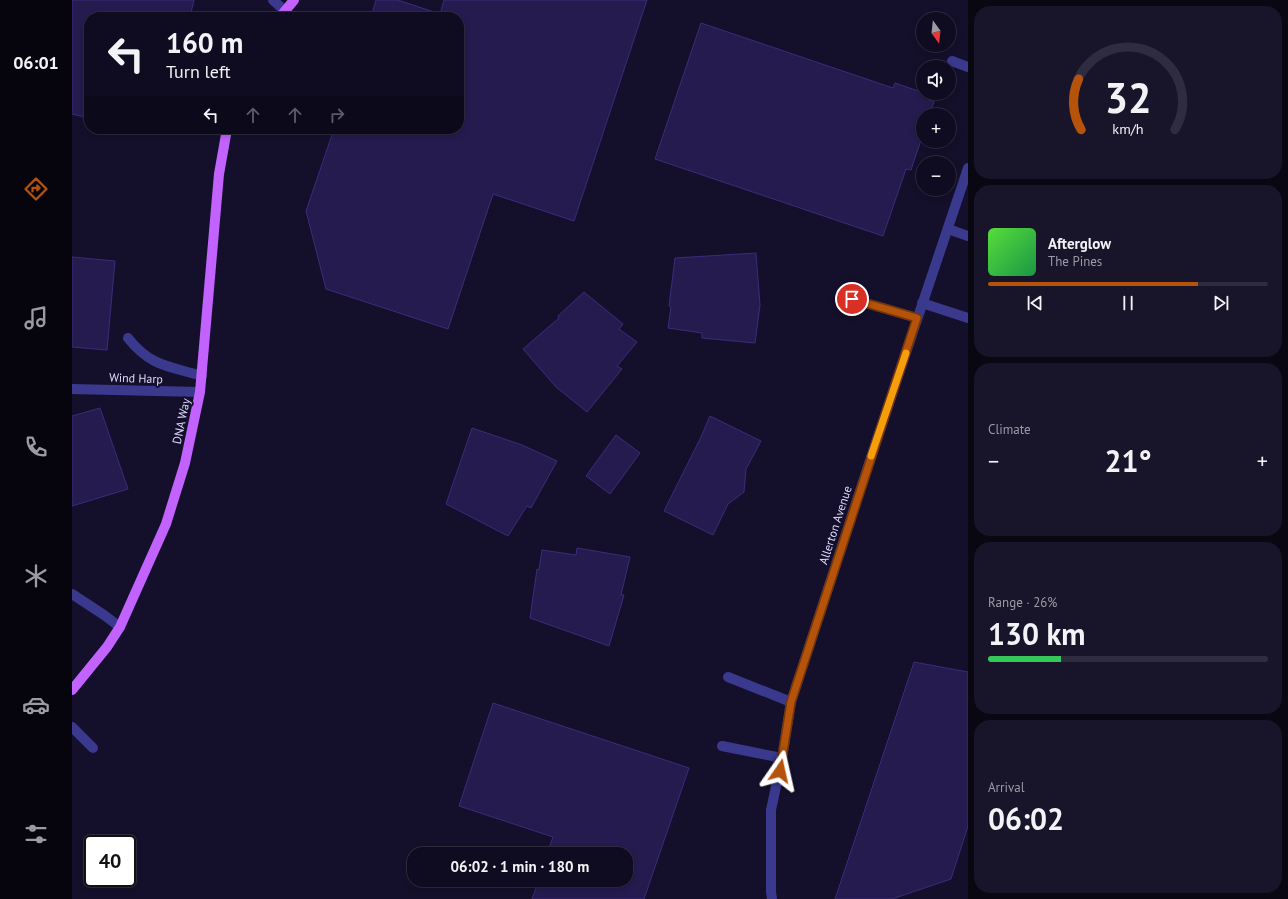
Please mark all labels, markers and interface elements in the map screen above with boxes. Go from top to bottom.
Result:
north arrow [916,12,956,52]
map controls [916,12,956,196]
text: 160 m [166,24,243,61]
icon: left [100,28,152,80]
text: 06:01 [13,51,59,74]
text: Turn left [166,60,231,83]
button: sound [916,60,956,100]
text: 32 [1104,71,1152,124]
icon: left [200,104,222,126]
icon: ahead [242,104,264,126]
icon: ahead [284,104,306,126]
icon: right [326,104,348,126]
button: + [916,108,956,148]
text: km/h [1112,119,1144,138]
button: − [916,156,956,196]
icon: directions [22,175,50,203]
text: Afterglow [1048,234,1111,253]
text: The Pines [1048,253,1102,270]
pin [835,282,869,316]
icon: arrive [841,288,863,310]
icon: previous [1024,292,1046,314]
icon: pause [1117,292,1139,314]
icon: next [1210,292,1232,314]
icon: music [22,304,50,332]
street label: Wind Harp [109,370,163,386]
street label: DNA Way [169,396,193,445]
text: Climate [988,421,1031,438]
icon: phone [22,433,50,461]
text: 21° [1104,441,1152,480]
text: − [988,447,999,475]
text: + [1257,447,1268,475]
street label: Allerton Avenue [815,484,855,566]
icon: climate [22,562,50,590]
text: Range · 26% [988,594,1057,611]
text: 130 km [988,614,1086,653]
icon: car [22,691,50,719]
position arrow [759,750,801,792]
text: Arrival [988,779,1024,796]
text: 06:02 [988,799,1064,838]
icon: filters [22,820,50,848]
speed limit sign: 40 [84,835,136,887]
text: 06:02 · 1 min · 180 m [451,857,589,876]

